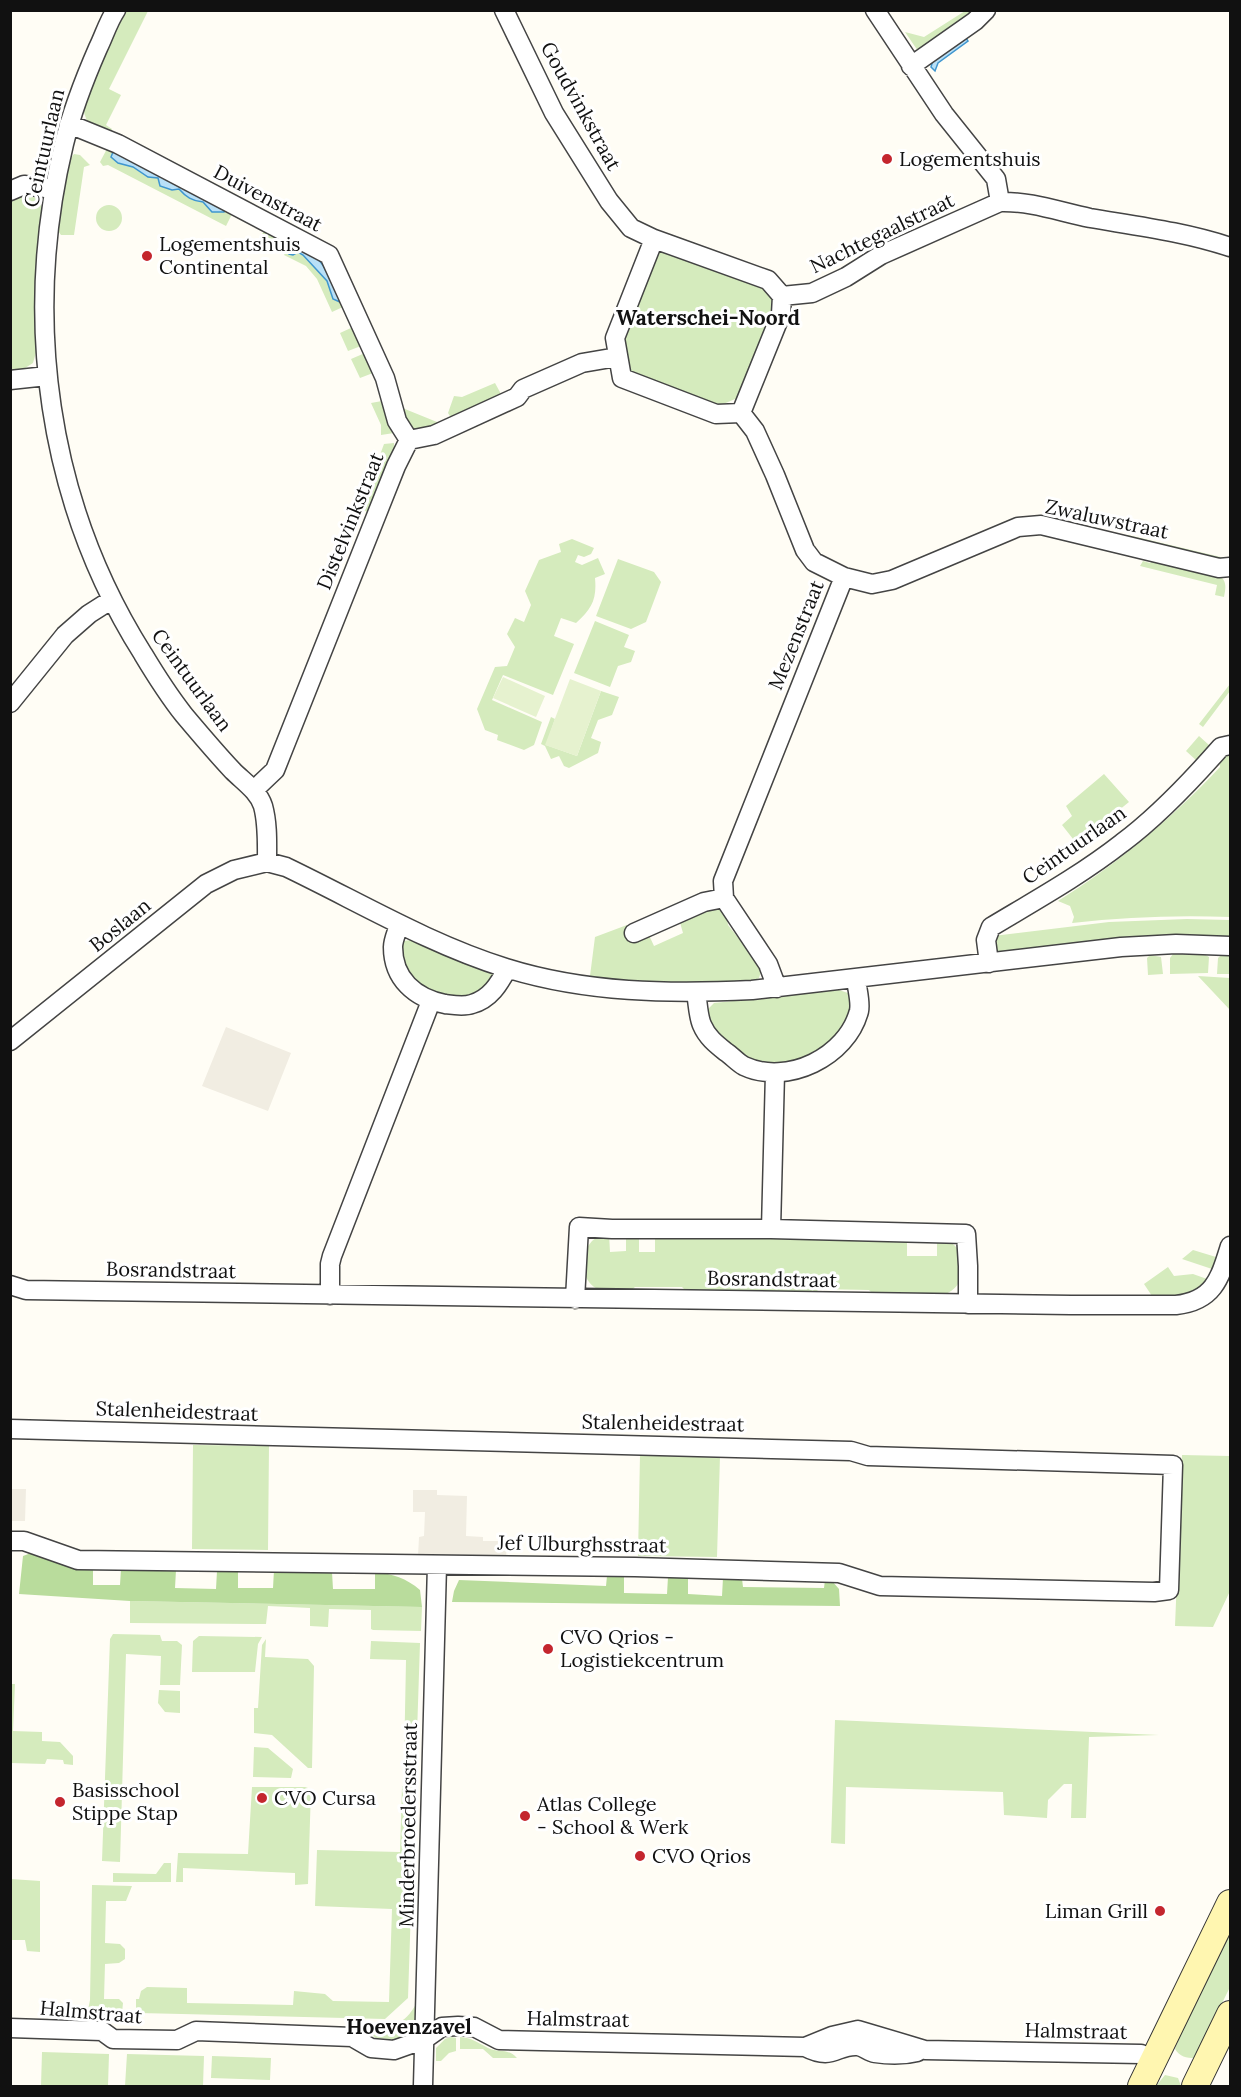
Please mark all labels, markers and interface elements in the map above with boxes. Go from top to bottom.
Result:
street label: Goudvinkstraat [536,37,627,175]
street label: Ceintuurlaan [18,86,69,210]
place label: Logementshuis [899,146,1041,171]
marker: Logementshuis [880,152,894,166]
street label: Duivenstraat [210,159,327,237]
street label: Nachtegaalstraat [806,187,958,278]
place label: Logementshuis Continental [159,231,301,279]
marker: Logementshuis Continental [140,249,154,263]
district label: Waterschei-Noord [616,304,800,331]
street label: Distelvinkstraat [311,448,389,593]
street label: Zwaluwstraat [1043,493,1171,544]
street label: Mezenstraat [762,576,829,693]
street label: Ceintuurlaan [147,624,238,736]
street label: Ceintuurlaan [1017,800,1130,889]
street label: Boslaan [84,892,155,957]
street label: Bosrandstraat [106,1256,237,1283]
street label: Bosrandstraat [707,1265,838,1292]
street label: Stalenheidestraat [95,1395,259,1426]
street label: Stalenheidestraat [581,1409,745,1436]
street label: Jef Ulburghsstraat [496,1530,667,1557]
place label: CVO Qrios - Logistiekcentrum [560,1624,724,1672]
marker: CVO Qrios - Logistiekcentrum [541,1642,555,1656]
street label: Minderbroedersstraat [393,1722,422,1927]
place label: Basisschool Stippe Stap [72,1777,180,1825]
place label: CVO Cursa [274,1785,376,1810]
marker: CVO Cursa [255,1791,269,1805]
place label: Atlas College - School & Werk [536,1791,689,1839]
marker: Basisschool Stippe Stap [53,1795,67,1809]
marker: Atlas College - School & Werk [518,1809,532,1823]
place label: CVO Qrios [652,1843,751,1868]
marker: CVO Qrios [633,1849,647,1863]
place label: Liman Grill [1045,1898,1148,1923]
marker: Liman Grill [1153,1904,1167,1918]
street label: Halmstraat [39,1995,144,2028]
street label: Halmstraat [526,2005,630,2032]
district label: Hoevenzavel [346,2013,472,2040]
street label: Halmstraat [1024,2017,1128,2044]

